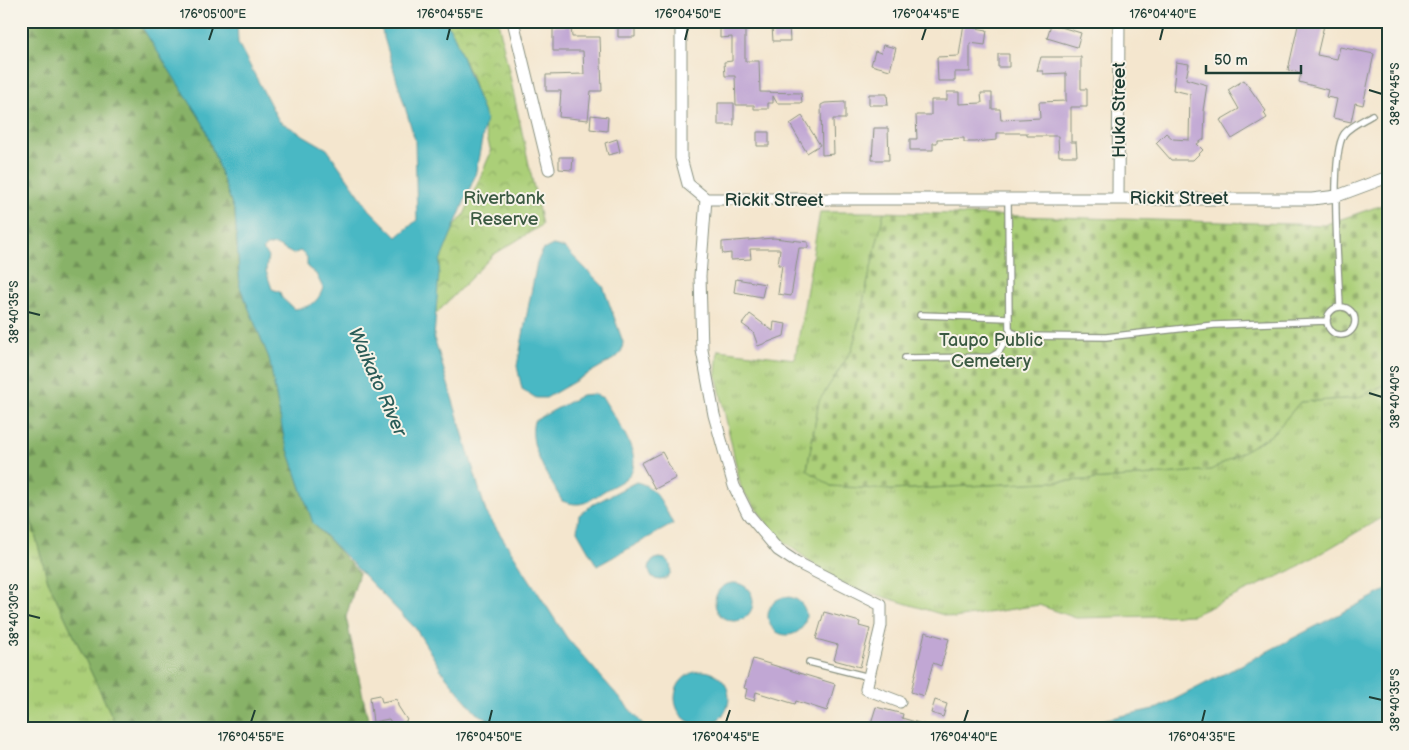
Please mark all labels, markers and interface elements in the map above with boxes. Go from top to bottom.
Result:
text: 176°05'00"E [180,7,246,22]
text: 176°04'55"E [417,7,483,22]
text: 176°04'50"E [655,7,721,22]
text: 176°04'45"E [893,7,959,22]
text: 176°04'40"E [1130,7,1197,22]
scale bar [1206,42,1302,74]
text: 50 m [1214,51,1248,70]
street label: Huka Street [1109,62,1130,158]
text: 38°40'45"S [1388,63,1403,125]
park label: Riverbank Reserve [463,188,545,230]
street label: Rickit Street [1129,188,1229,209]
street label: Rickit Street [724,190,824,211]
text: 38°40'35"S [7,281,22,343]
water label: Waikato River [343,324,412,441]
park label: Taupo Public Cemetery [939,330,1043,372]
text: 38°40'40"S [1388,365,1403,429]
text: 38°40'30"S [7,583,22,647]
text: 38°40'35"S [1388,669,1403,731]
text: 176°04'55"E [218,730,284,745]
text: 176°04'50"E [456,730,522,745]
text: 176°04'45"E [693,730,759,745]
text: 176°04'40"E [931,730,998,745]
text: 176°04'35"E [1169,730,1236,745]

